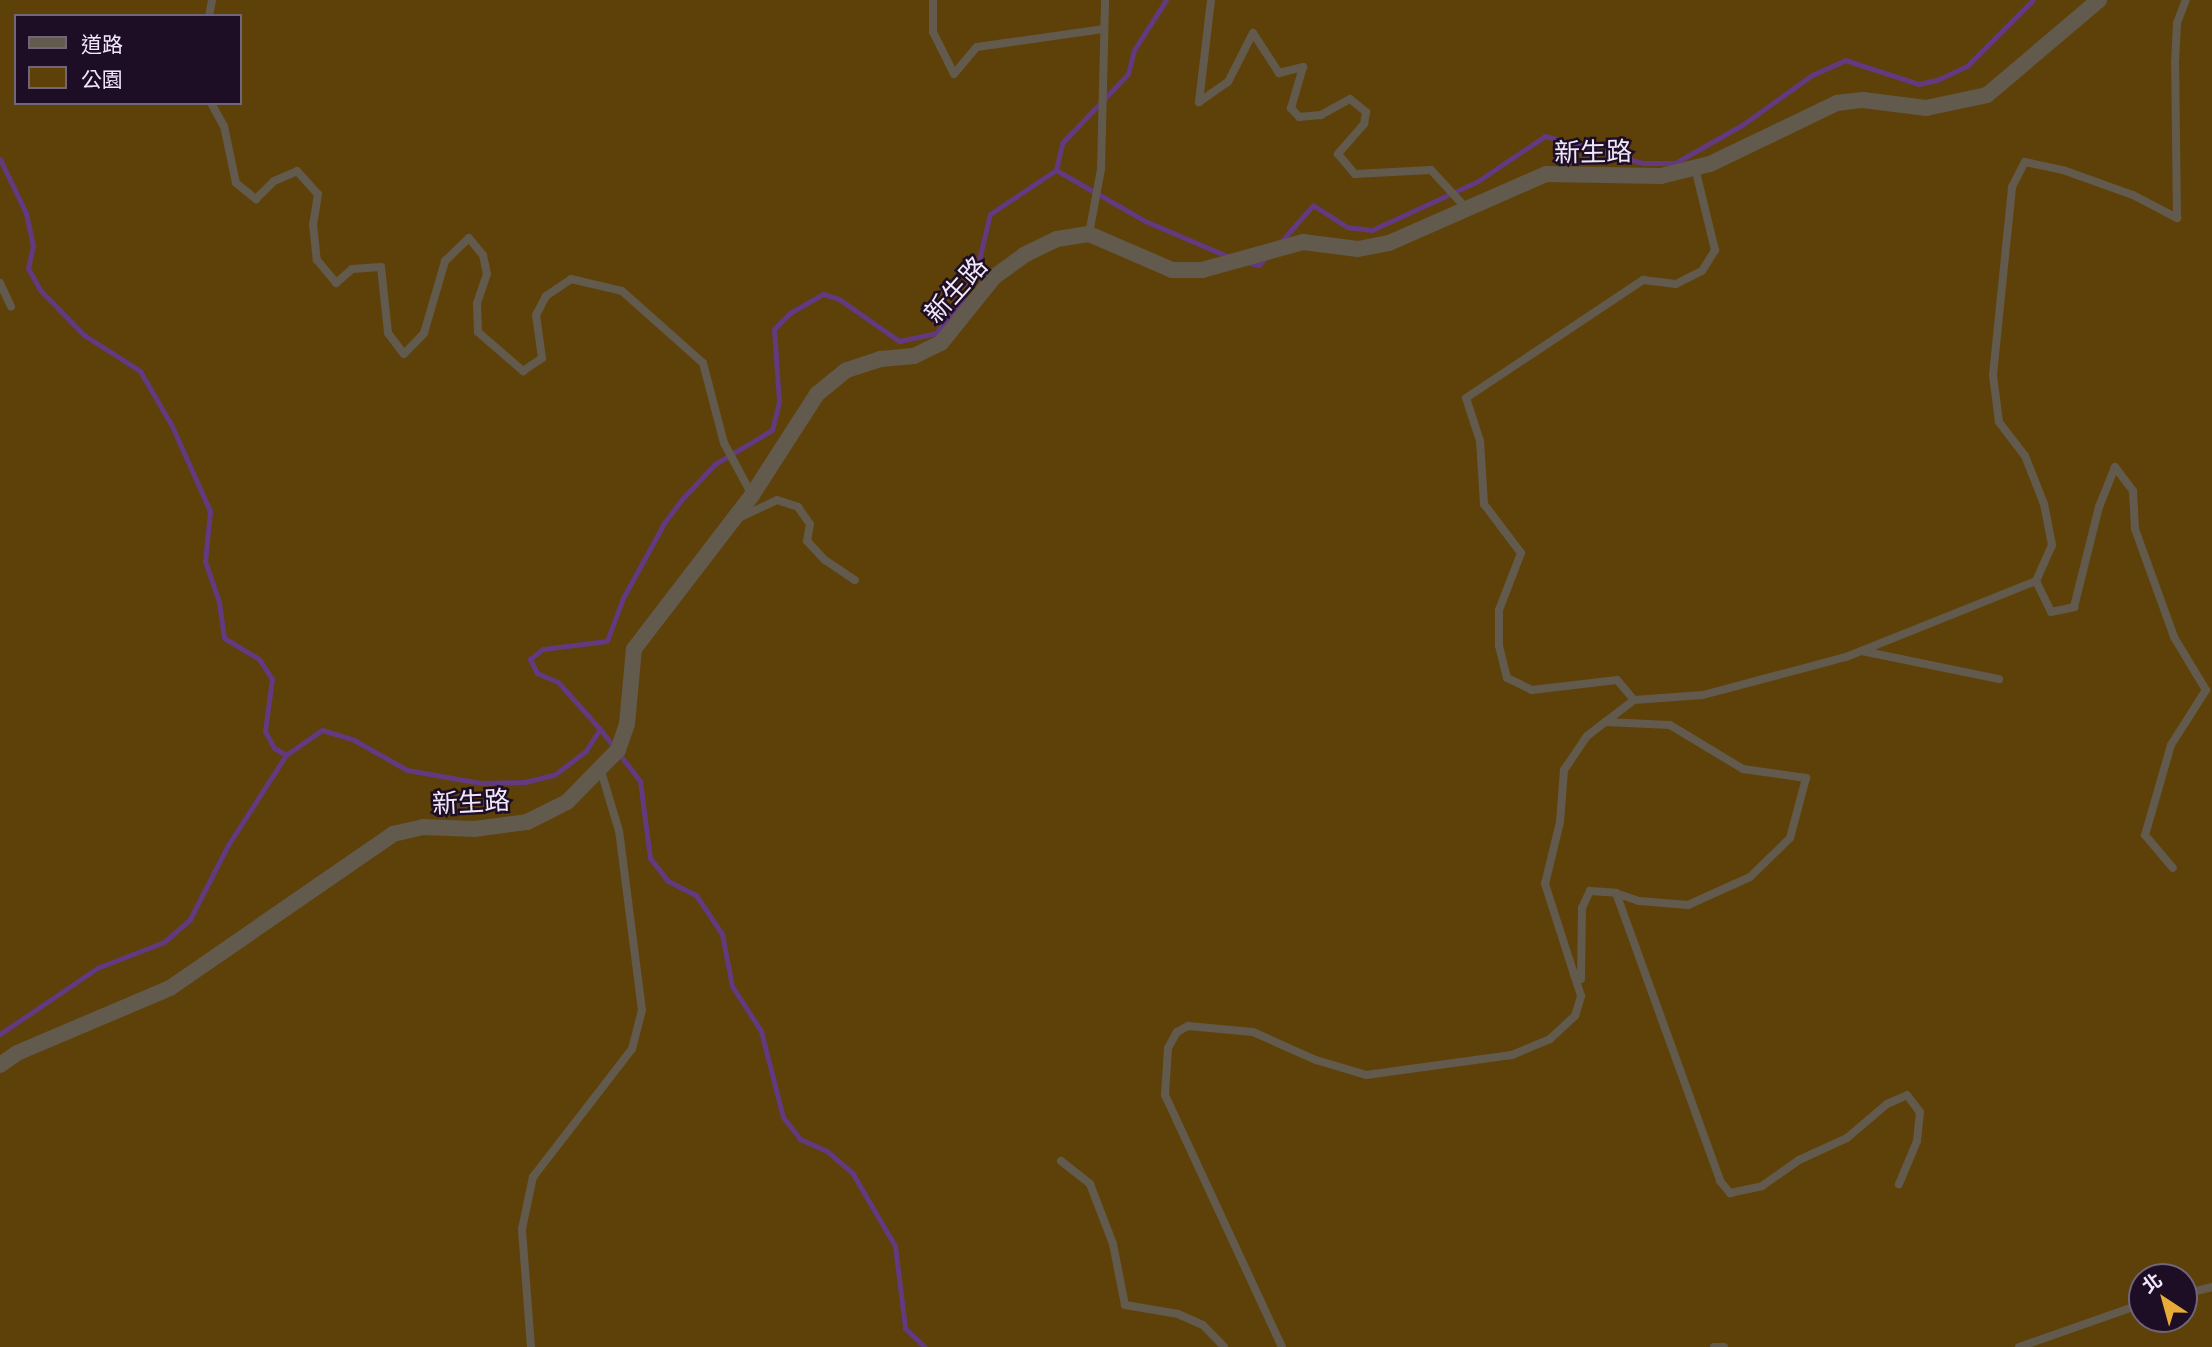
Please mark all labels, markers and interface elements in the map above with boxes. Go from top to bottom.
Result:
legend [14,14,242,105]
text: 道路 [81,31,123,56]
text: 公園 [81,66,123,91]
street label: 新生路 [1554,135,1632,167]
street label: 新生路 [917,250,993,328]
street label: 新生路 [431,783,511,819]
north arrow [2128,1263,2198,1333]
text: 北 [2137,1267,2166,1297]

